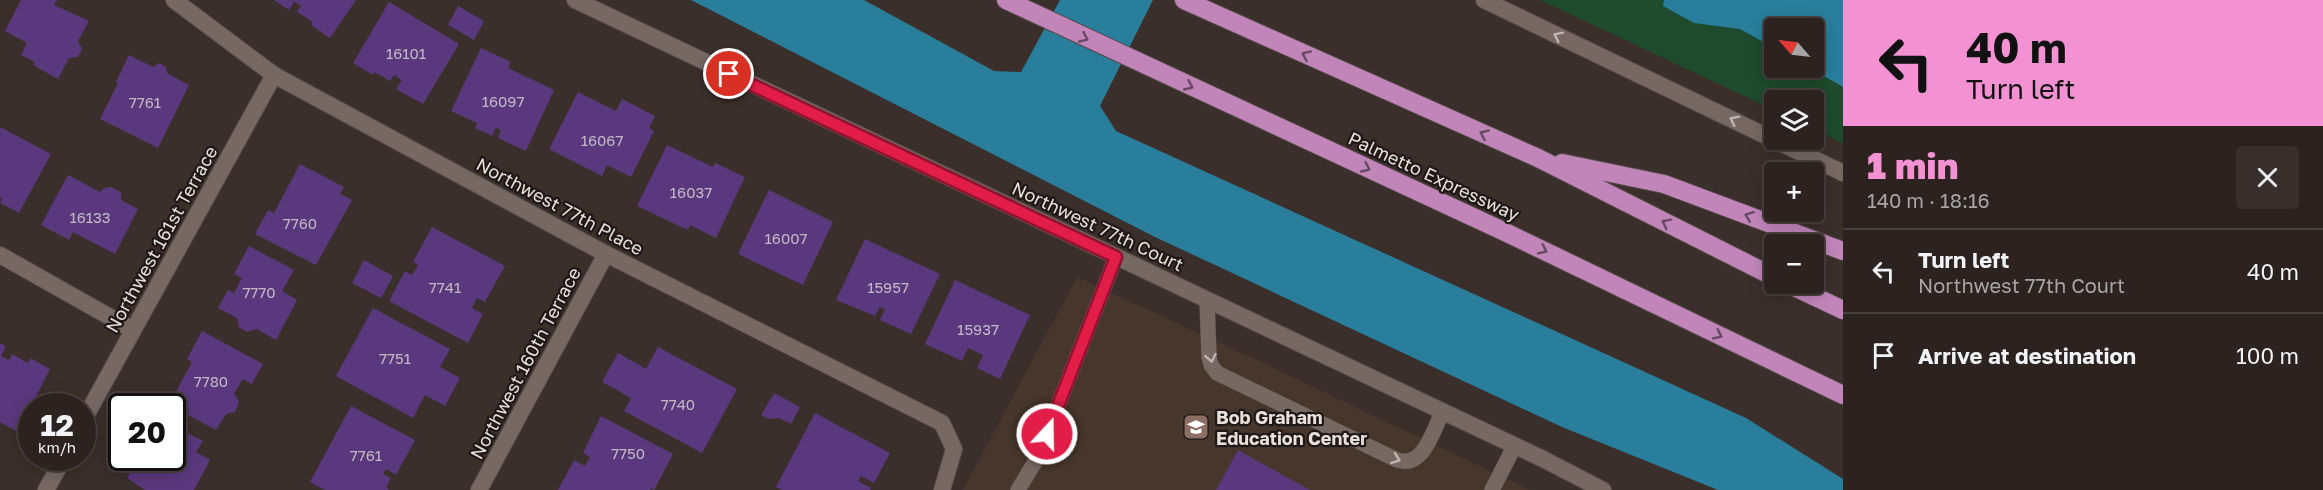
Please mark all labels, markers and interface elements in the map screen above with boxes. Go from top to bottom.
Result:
north arrow [1764,18,1824,78]
map controls [1764,18,1824,294]
text: 40 m [1966,22,2067,72]
icon: left [1867,24,1945,102]
one-way arrow [1078,30,1089,42]
one-way arrow [1553,31,1564,43]
house number: 16101 [386,44,426,62]
pin [703,48,754,99]
one-way arrow [1302,50,1313,62]
icon: arrive [712,57,745,90]
text: Turn left [1966,73,2075,105]
one-way arrow [1183,79,1194,91]
button: layers [1764,90,1824,150]
house number: 16097 [482,92,524,110]
house number: 7761 [129,93,161,111]
one-way arrow [1729,116,1740,128]
street label: Palmetto Expressway [1345,127,1523,225]
one-way arrow [1480,130,1491,142]
house number: 16067 [581,131,623,149]
street label: Northwest 161st Terrace [101,142,221,336]
text: 1 min [1867,144,1958,187]
button: close [2236,146,2299,209]
street label: Northwest 77th Place [473,153,647,259]
one-way arrow [1360,160,1371,172]
button: + [1764,162,1824,222]
street label: Northwest 77th Court [1009,177,1187,275]
house number: 16037 [670,183,712,201]
text: 140 m · 18:16 [1867,188,1990,212]
house number: 16133 [69,208,111,226]
one-way arrow [1744,211,1755,223]
house number: 7760 [283,214,317,232]
one-way arrow [1661,219,1672,231]
house number: 16007 [765,229,807,247]
button: − [1764,234,1824,294]
one-way arrow [1536,243,1547,255]
text: Turn left [1918,246,2009,273]
icon: left [1867,255,1900,288]
text: 40 m [2247,258,2299,285]
street label: Northwest 160th Terrace [465,263,585,463]
text: Northwest 77th Court [1918,273,2125,297]
house number: 7741 [429,278,461,296]
house number: 15957 [867,278,909,296]
house number: 7770 [242,283,276,301]
house number: 15937 [957,320,999,338]
one-way arrow [1712,328,1723,340]
icon: arrive [1867,339,1900,372]
text: Arrive at destination [1918,342,2136,369]
text: 100 m [2236,342,2299,369]
house number: 7751 [379,349,411,367]
one-way arrow [1204,353,1217,363]
house number: 7780 [194,372,228,390]
speed limit sign: 20 [108,393,186,471]
house number: 7740 [661,395,695,413]
position arrow [1015,402,1079,466]
place label: Bob Graham Education Center [1216,406,1367,449]
text: 12 [40,407,74,443]
school or university icon: Bob Graham Education Center [1181,412,1211,442]
text: km/h [38,438,76,456]
house number: 7750 [611,444,645,462]
house number: 7761 [350,446,382,464]
one-way arrow [1391,451,1401,464]

